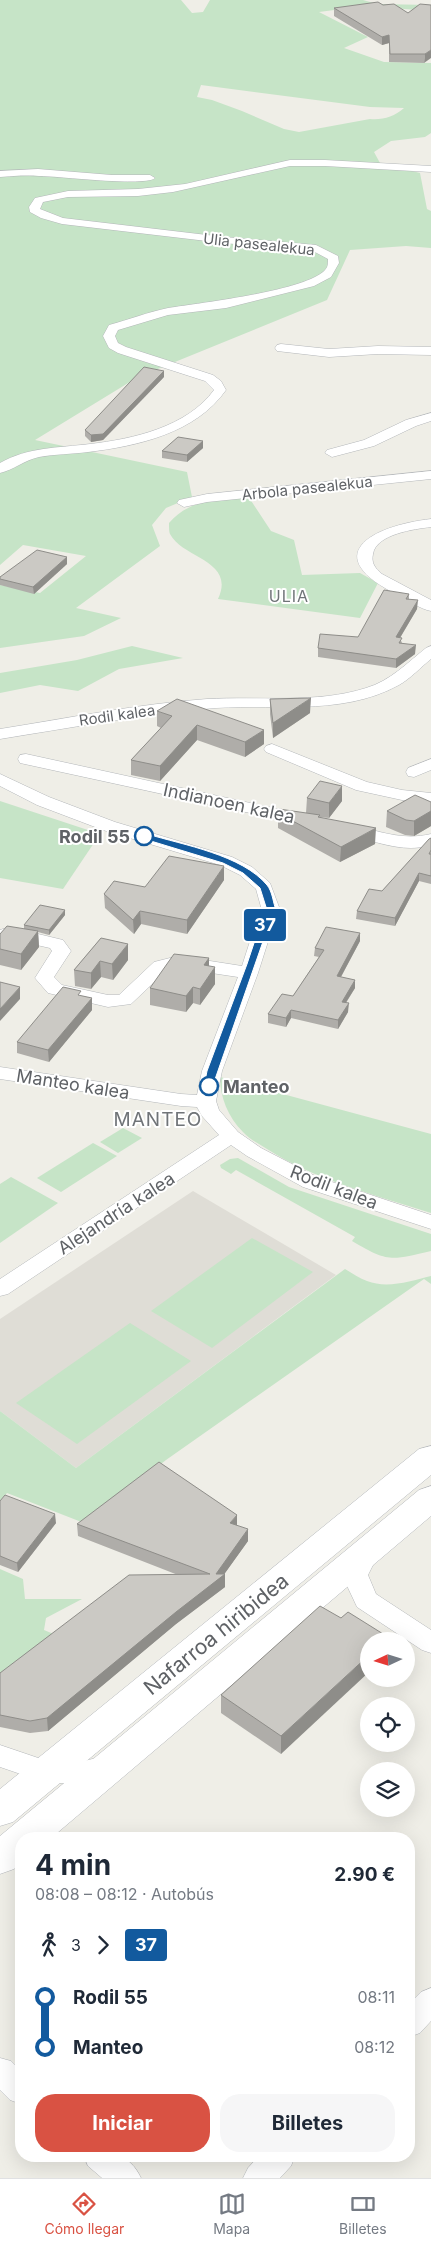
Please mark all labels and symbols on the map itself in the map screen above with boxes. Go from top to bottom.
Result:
street label: Ulia pasealekua [202,229,316,259]
street label: Arbola pasealekua [241,472,373,504]
district label: ULIA [269,586,309,606]
street label: Rodil kalea [78,700,156,730]
street label: Indianoen kalea [161,779,297,827]
place label: Rodil 55 [59,826,130,847]
marker: Rodil 55 [134,826,154,846]
line badge: 37 [242,909,288,941]
street label: Manteo kalea [15,1065,131,1103]
marker: Manteo [199,1076,219,1096]
place label: Manteo [223,1076,290,1097]
district label: MANTEO [114,1108,202,1131]
street label: Rodil kalea [287,1161,381,1213]
street label: Alejandría kalea [54,1167,178,1259]
street label: Nafarroa hiribidea [139,1568,293,1700]
north arrow [360,1632,415,1688]

